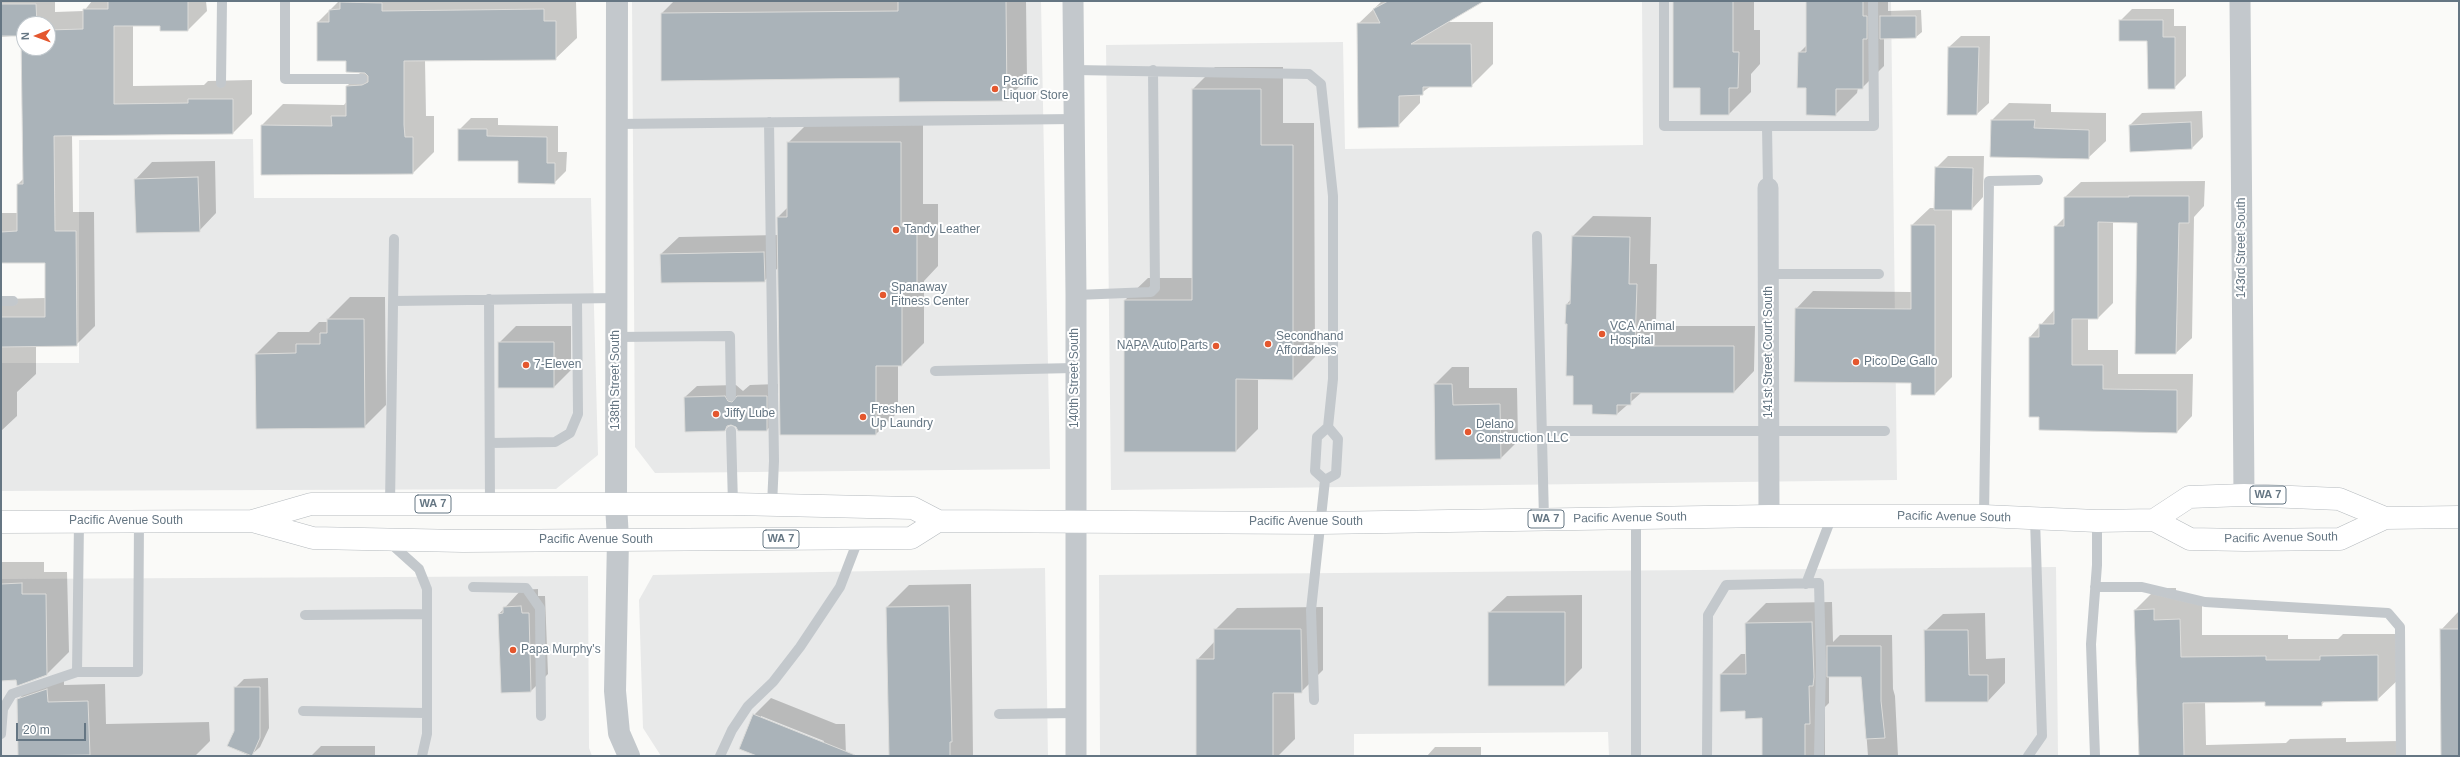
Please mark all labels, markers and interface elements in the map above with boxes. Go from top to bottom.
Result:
north arrow [16,16,56,56]
text: N [19,32,31,40]
place label: Pacific Liquor Store [1003,75,1068,103]
marker: Pacific Liquor Store [990,84,1000,94]
street label: 143rd Street South [2235,198,2249,298]
place label: Tandy Leather [904,223,980,237]
marker: Tandy Leather [891,225,901,235]
place label: Spanaway Fitness Center [891,281,969,309]
street label: 141st Street Court South [1762,286,1776,418]
marker: Spanaway Fitness Center [878,290,888,300]
place label: VCA Animal Hospital [1610,320,1675,348]
street label: 140th Street South [1068,328,1082,428]
marker: VCA Animal Hospital [1597,329,1607,339]
street label: 138th Street South [609,330,623,430]
place label: Secondhand Affordables [1276,330,1343,358]
place label: NAPA Auto Parts [1117,339,1208,353]
marker: Secondhand Affordables [1263,339,1273,349]
marker: NAPA Auto Parts [1211,341,1221,351]
place label: Pico De Gallo [1864,355,1937,369]
marker: Pico De Gallo [1851,357,1861,367]
place label: 7-Eleven [534,358,581,372]
marker: 7-Eleven [521,360,531,370]
place label: Freshen Up Laundry [871,403,933,431]
place label: Jiffy Lube [724,407,775,421]
marker: Jiffy Lube [711,409,721,419]
marker: Freshen Up Laundry [858,412,868,422]
place label: Delano Construction LLC [1476,418,1569,446]
marker: Delano Construction LLC [1463,427,1473,437]
road number: WA 7 [2250,486,2286,504]
road number: WA 7 [415,495,451,513]
street label: Pacific Avenue South [1897,509,2011,525]
road number: WA 7 [1528,510,1564,528]
street label: Pacific Avenue South [1573,510,1687,526]
street label: Pacific Avenue South [69,514,183,528]
street label: Pacific Avenue South [1249,515,1363,529]
road number: WA 7 [763,530,799,548]
street label: Pacific Avenue South [2224,530,2338,546]
street label: Pacific Avenue South [539,533,653,547]
place label: Papa Murphy's [521,643,601,657]
marker: Papa Murphy's [508,645,518,655]
scale bar [18,715,88,741]
text: 20 m [23,723,50,737]

